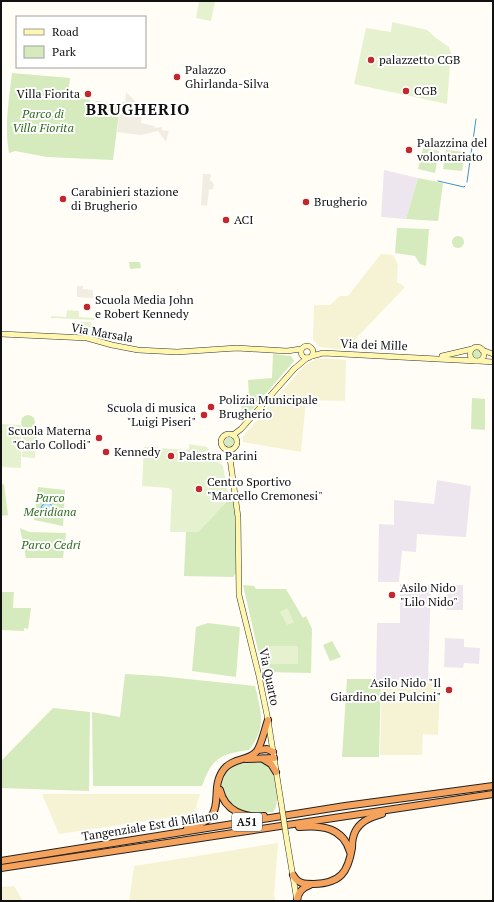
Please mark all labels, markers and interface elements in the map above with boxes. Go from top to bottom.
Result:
legend [16,16,146,68]
text: Road [52,24,79,39]
text: Park [52,44,77,59]
place label: palazzetto CGB [379,52,460,67]
marker: palazzetto CGB [366,55,376,65]
place label: Palazzo Ghirlanda-Silva [185,62,269,91]
marker: Palazzo Ghirlanda-Silva [172,72,182,82]
place label: CGB [414,83,437,98]
place label: Villa Fiorita [16,86,80,101]
marker: CGB [401,86,411,96]
marker: Villa Fiorita [83,89,93,99]
district label: BRUGHERIO [86,98,190,120]
park label: Parco di Villa Fiorita [12,106,74,135]
place label: Palazzina del volontariato [416,135,488,164]
marker: Palazzina del volontariato [404,145,414,155]
place label: Carabinieri stazione di Brugherio [71,184,179,213]
marker: Carabinieri stazione di Brugherio [58,194,68,204]
place label: Brugherio [314,194,367,209]
marker: Brugherio [301,197,311,207]
place label: ACI [234,212,254,227]
marker: ACI [221,215,231,225]
place label: Scuola Media John e Robert Kennedy [95,292,194,321]
marker: Scuola Media John e Robert Kennedy [82,302,92,312]
street label: Via Marsala [70,320,134,345]
street label: Via dei Mille [340,336,408,353]
place label: Polizia Municipale Brugherio [219,392,318,421]
place label: Scuola di musica "Luigi Piseri" [107,400,196,429]
marker: Polizia Municipale Brugherio [206,402,216,412]
marker: Scuola di musica "Luigi Piseri" [199,410,209,420]
place label: Scuola Materna "Carlo Collodi" [8,423,91,452]
marker: Scuola Materna "Carlo Collodi" [94,433,104,443]
place label: Kennedy [114,444,161,459]
marker: Kennedy [101,447,111,457]
place label: Palestra Parini [179,448,258,463]
marker: Palestra Parini [166,451,176,461]
place label: Centro Sportivo "Marcello Cremonesi" [207,474,323,503]
marker: Centro Sportivo "Marcello Cremonesi" [194,484,204,494]
park label: Parco Meridiana [23,490,76,519]
park label: Parco Cedri [20,537,81,552]
place label: Asilo Nido "Lilo Nido" [400,580,458,609]
marker: Asilo Nido "Lilo Nido" [387,590,397,600]
street label: Via Quarto [256,647,283,707]
place label: Asilo Nido "Il Giardino dei Pulcini" [330,675,441,704]
marker: Asilo Nido "Il Giardino dei Pulcini" [444,685,454,695]
street label: Tangenziale Est di Milano [81,807,220,844]
road number: A51 [232,813,262,831]

